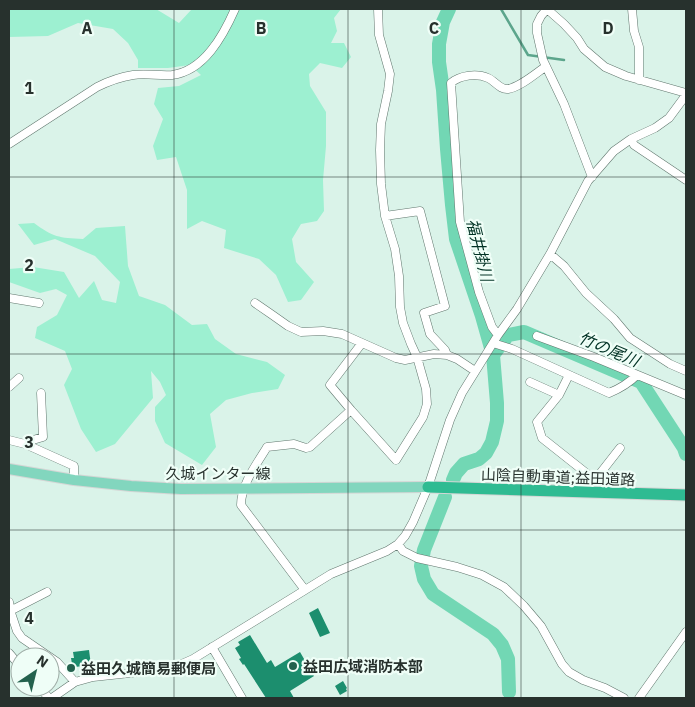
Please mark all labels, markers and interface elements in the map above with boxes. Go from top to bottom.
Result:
text: A [82,18,93,38]
text: B [256,18,267,38]
text: C [429,18,439,38]
text: D [602,18,614,38]
text: 1 [24,78,34,98]
water label: 福井掛川 [463,217,498,285]
text: 2 [24,255,34,275]
water label: 竹の尾川 [576,327,644,371]
text: 3 [24,432,34,452]
street label: 久城インター線 [165,464,271,483]
street label: 山陰自動車道;益田道路 [481,465,635,489]
text: 4 [24,608,34,628]
north arrow [10,647,60,697]
text: N [33,651,52,672]
place label: 益田広域消防本部 [303,657,423,676]
place label: 益田久城簡易郵便局 [81,659,216,678]
marker: 益田広域消防本部 [287,660,299,672]
marker: 益田久城簡易郵便局 [65,662,77,674]

